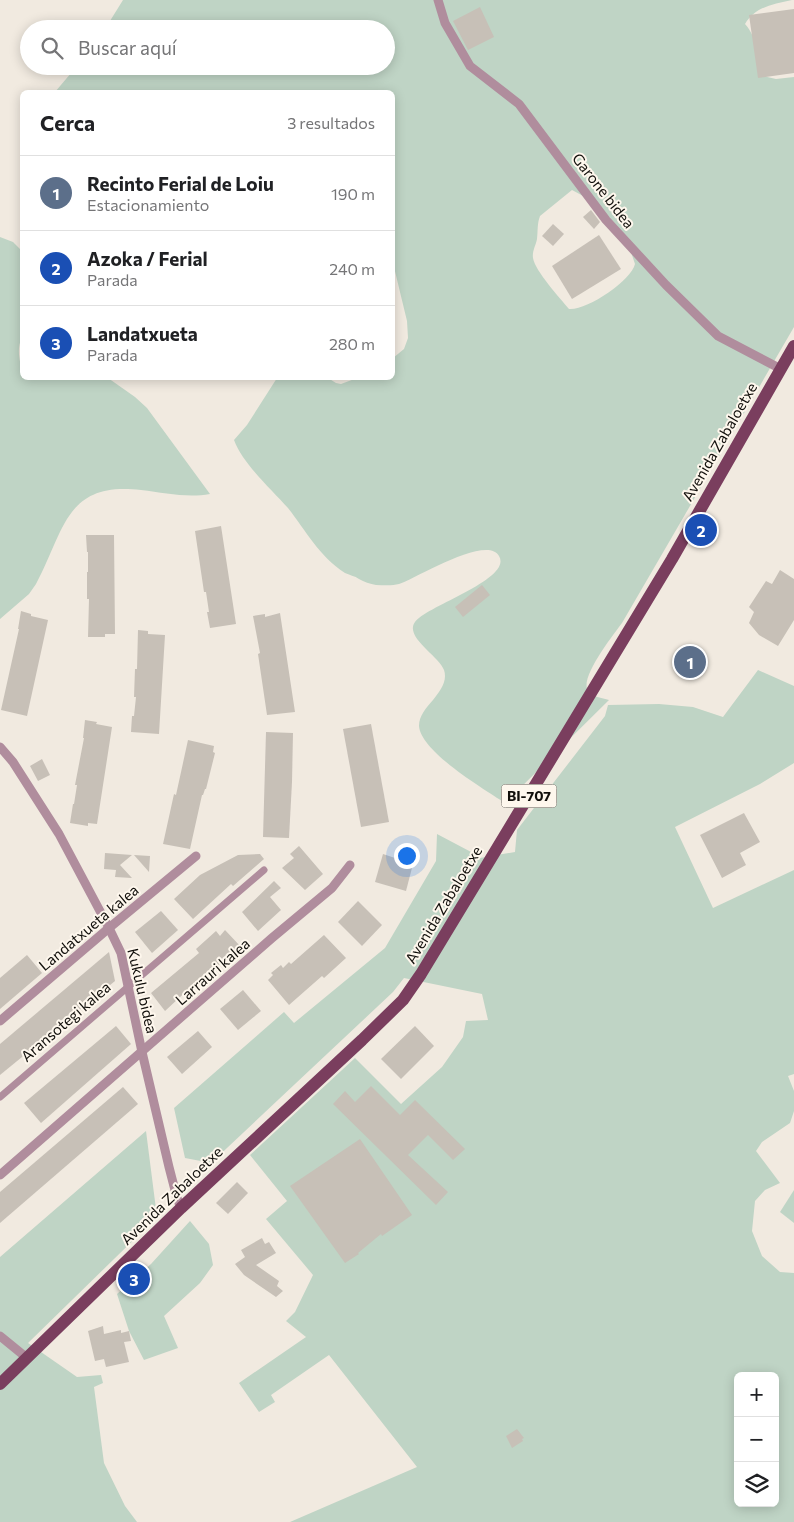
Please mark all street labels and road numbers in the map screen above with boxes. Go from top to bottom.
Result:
street label: Garone bidea [569,149,639,231]
street label: Avenida Zabaloetxe [678,379,760,504]
road number: BI-707 [502,784,556,808]
street label: Avenida Zabaloetxe [401,842,485,966]
street label: Landatxueta kalea [35,880,142,974]
street label: Larrauri kalea [171,934,253,1008]
street label: Kukulu bidea [124,946,162,1035]
street label: Aransotegi kalea [17,977,114,1065]
street label: Avenida Zabaloetxe [117,1142,226,1248]

